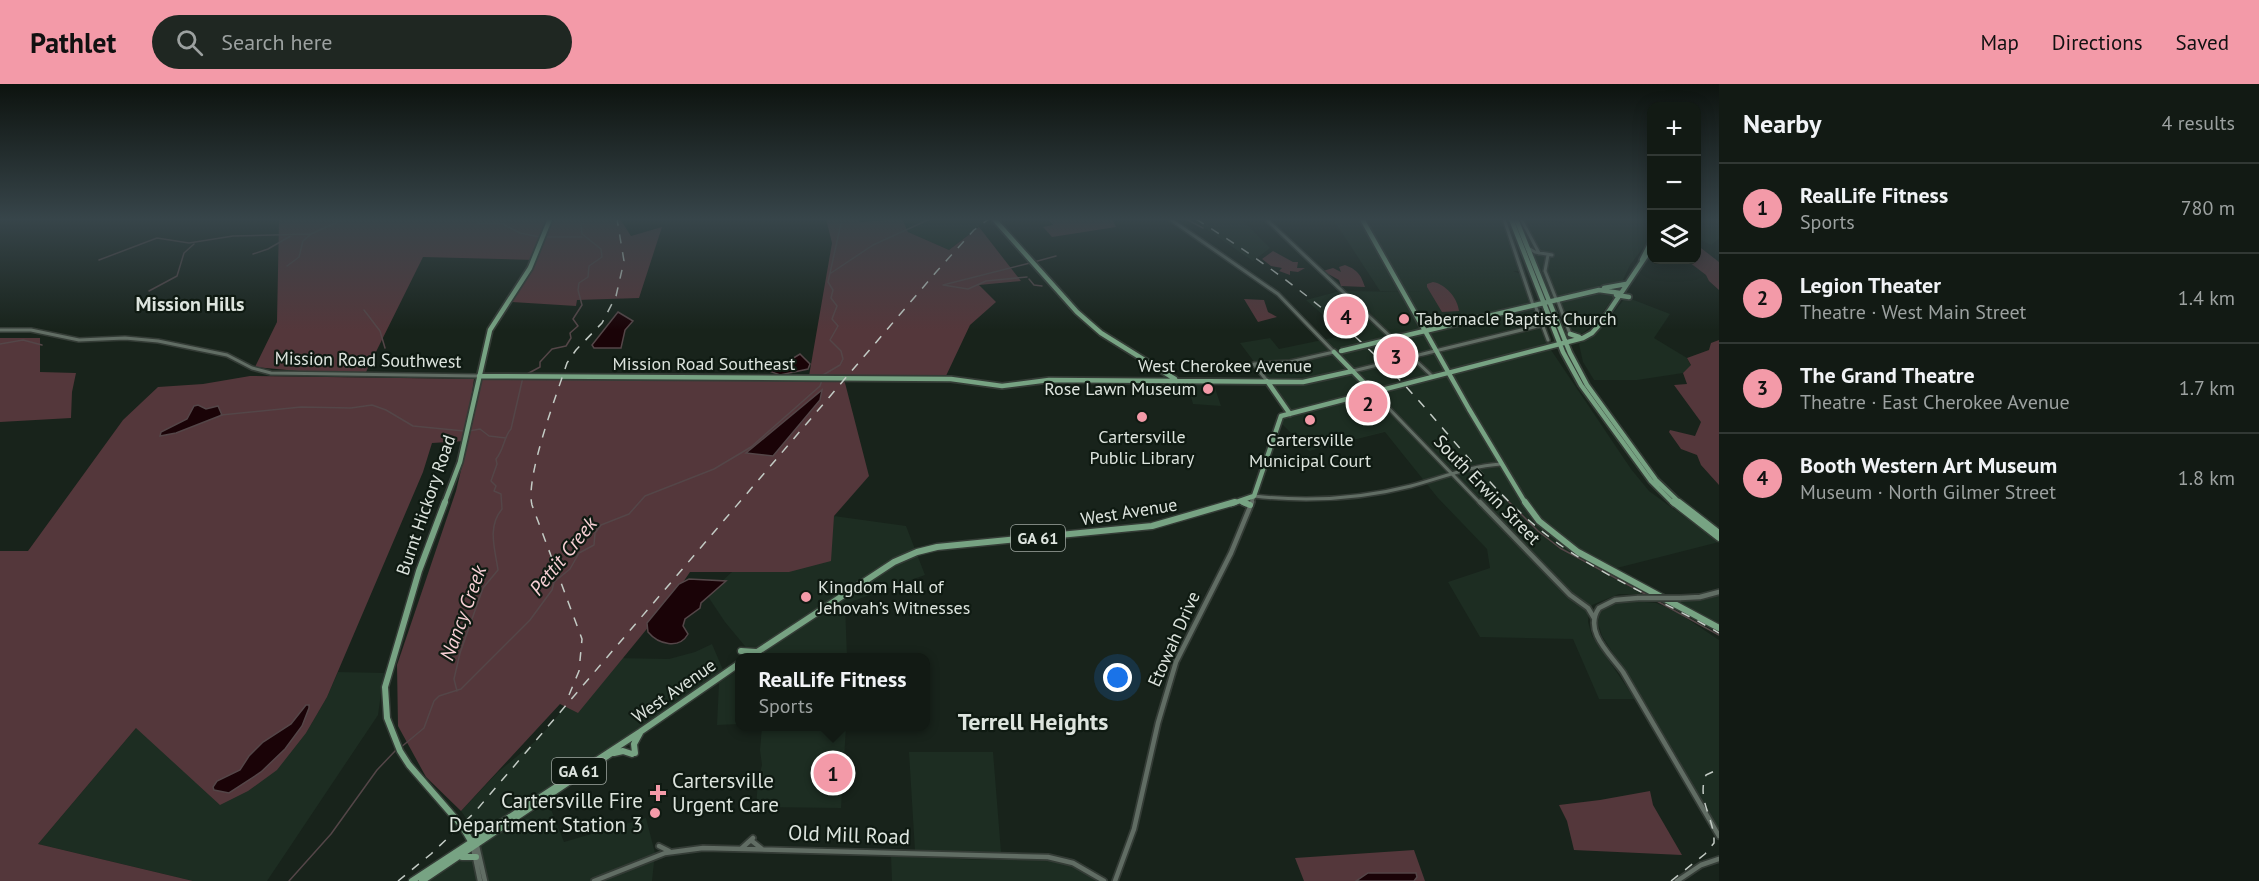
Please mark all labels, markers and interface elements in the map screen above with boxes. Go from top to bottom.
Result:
search box [152,15,572,69]
text: Pathlet [30,24,116,61]
icon: search [173,26,206,59]
text: Search here [221,28,332,56]
text: Map [1980,29,2019,56]
text: Directions [2052,29,2143,56]
text: Saved [2176,29,2229,56]
map controls [1647,102,1701,264]
button: + [1647,102,1701,156]
text: Nearby [1743,107,1821,140]
text: 4 results [2162,110,2235,136]
button: − [1647,156,1701,210]
text: RealLife Fitness [1800,181,1948,209]
text: 1 [1757,195,1768,221]
text: 780 m [2181,195,2235,221]
text: Sports [1800,209,1855,235]
button: layers [1647,210,1701,264]
text: Legion Theater [1800,271,1941,299]
text: 2 [1757,285,1768,311]
text: 1.4 km [2178,285,2235,311]
district label: Mission Hills [136,291,244,317]
pin: 4 [1326,294,1366,338]
text: Theatre · West Main Street [1800,299,2026,325]
place label: Tabernacle Baptist Church [1416,307,1617,330]
marker: Tabernacle Baptist Church [1397,312,1411,326]
pin: 3 [1376,334,1416,378]
street label: Mission Road Southwest [274,346,462,373]
street label: Mission Road Southeast [613,352,795,375]
street label: West Cherokee Avenue [1138,354,1312,377]
text: The Grand Theatre [1800,361,1975,389]
text: 3 [1757,375,1768,401]
text: 1.7 km [2179,375,2235,401]
place label: Rose Lawn Museum [1044,377,1196,400]
pin: 2 [1348,380,1388,426]
marker: Rose Lawn Museum [1201,382,1215,396]
text: Theatre · East Cherokee Avenue [1800,389,2070,415]
marker: Cartersville Public Library [1135,410,1149,424]
marker: Cartersville Municipal Court [1303,413,1317,427]
place label: Cartersville Public Library [1090,425,1195,469]
place label: Cartersville Municipal Court [1249,428,1371,472]
street label: South Erwin Street [1429,430,1546,549]
street label: Burnt Hickory Road [391,432,460,578]
text: Booth Western Art Museum [1800,451,2057,479]
text: 4 [1757,465,1768,491]
text: 1.8 km [2178,465,2235,491]
text: Museum · North Gilmer Street [1800,479,2056,505]
street label: West Avenue [1079,493,1179,530]
water label: Pettit Creek [523,511,603,601]
road number: GA 61 [1011,525,1065,551]
water label: Nancy Creek [434,561,493,664]
place label: Kingdom Hall of Jehovah’s Witnesses [817,575,970,619]
street label: Etowah Drive [1142,587,1205,690]
marker: Kingdom Hall of Jehovah’s Witnesses [799,590,813,604]
street label: West Avenue [627,653,720,728]
popup [735,653,930,731]
your location [1103,663,1132,692]
text: RealLife Fitness [758,665,907,693]
text: Sports [758,693,813,719]
district label: Terrell Heights [958,706,1108,737]
pin: 1 [814,750,852,796]
road number: GA 61 [552,758,606,784]
place label: Cartersville Urgent Care [672,767,779,818]
marker: Cartersville Urgent Care [649,784,667,802]
place label: Cartersville Fire Department Station 3 [449,787,643,838]
marker: Cartersville Fire Department Station 3 [648,806,662,820]
street label: Old Mill Road [788,819,910,850]

